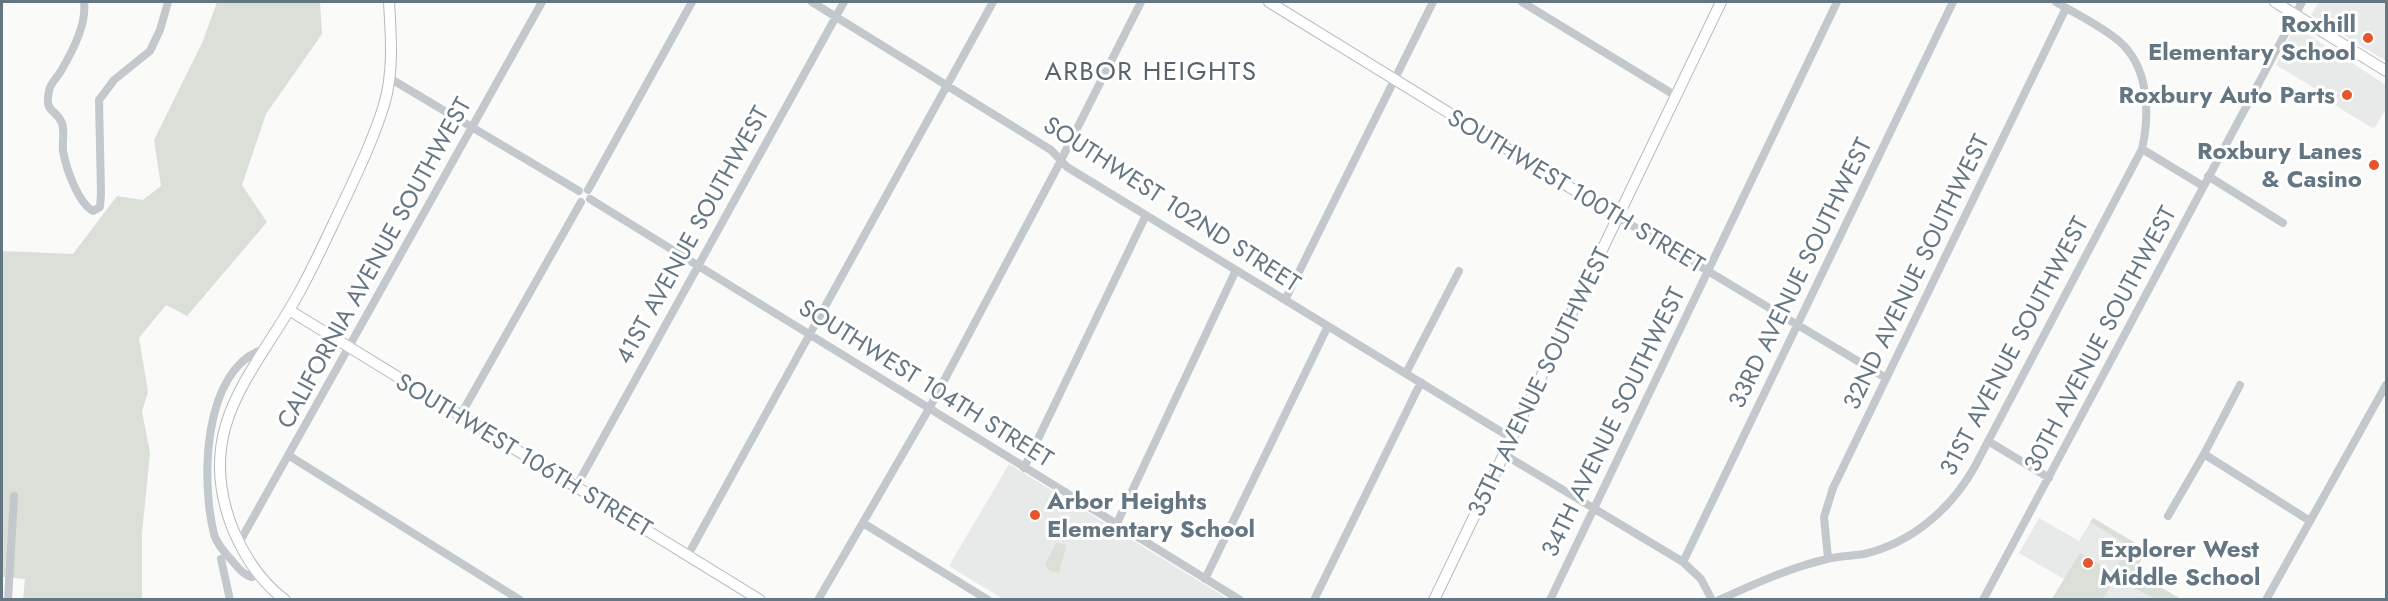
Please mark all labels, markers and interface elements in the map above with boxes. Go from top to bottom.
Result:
place label: Roxhill Elementary School [2148,6,2356,69]
marker: Roxhill Elementary School [2361,31,2375,45]
district label: ARBOR HEIGHTS [1045,52,1257,90]
place label: Roxbury Auto Parts [2118,77,2335,112]
marker: Roxbury Auto Parts [2340,88,2354,102]
street label: CALIFORNIA AVENUE SOUTHWEST [268,91,479,435]
street label: 41ST AVENUE SOUTHWEST [606,100,777,370]
street label: SOUTHWEST 100TH STREET [1441,100,1711,281]
street label: SOUTHWEST 102ND STREET [1037,107,1308,300]
street label: 32ND AVENUE SOUTHWEST [1834,128,1998,415]
street label: 33RD AVENUE SOUTHWEST [1719,132,1880,414]
place label: Roxbury Lanes & Casino [2197,133,2362,196]
marker: Roxbury Lanes & Casino [2367,158,2381,172]
street label: 30TH AVENUE SOUTHWEST [2015,200,2185,478]
street label: 31ST AVENUE SOUTHWEST [1930,210,2097,481]
street label: 35TH AVENUE SOUTHWEST [1458,241,1619,522]
street label: 34TH AVENUE SOUTHWEST [1532,281,1693,562]
street label: SOUTHWEST 104TH STREET [792,290,1060,475]
street label: SOUTHWEST 106TH STREET [389,364,659,545]
place label: Arbor Heights Elementary School [1046,483,1255,546]
marker: Arbor Heights Elementary School [1028,508,1042,522]
place label: Explorer West Middle School [2100,531,2260,594]
marker: Explorer West Middle School [2081,556,2095,570]

